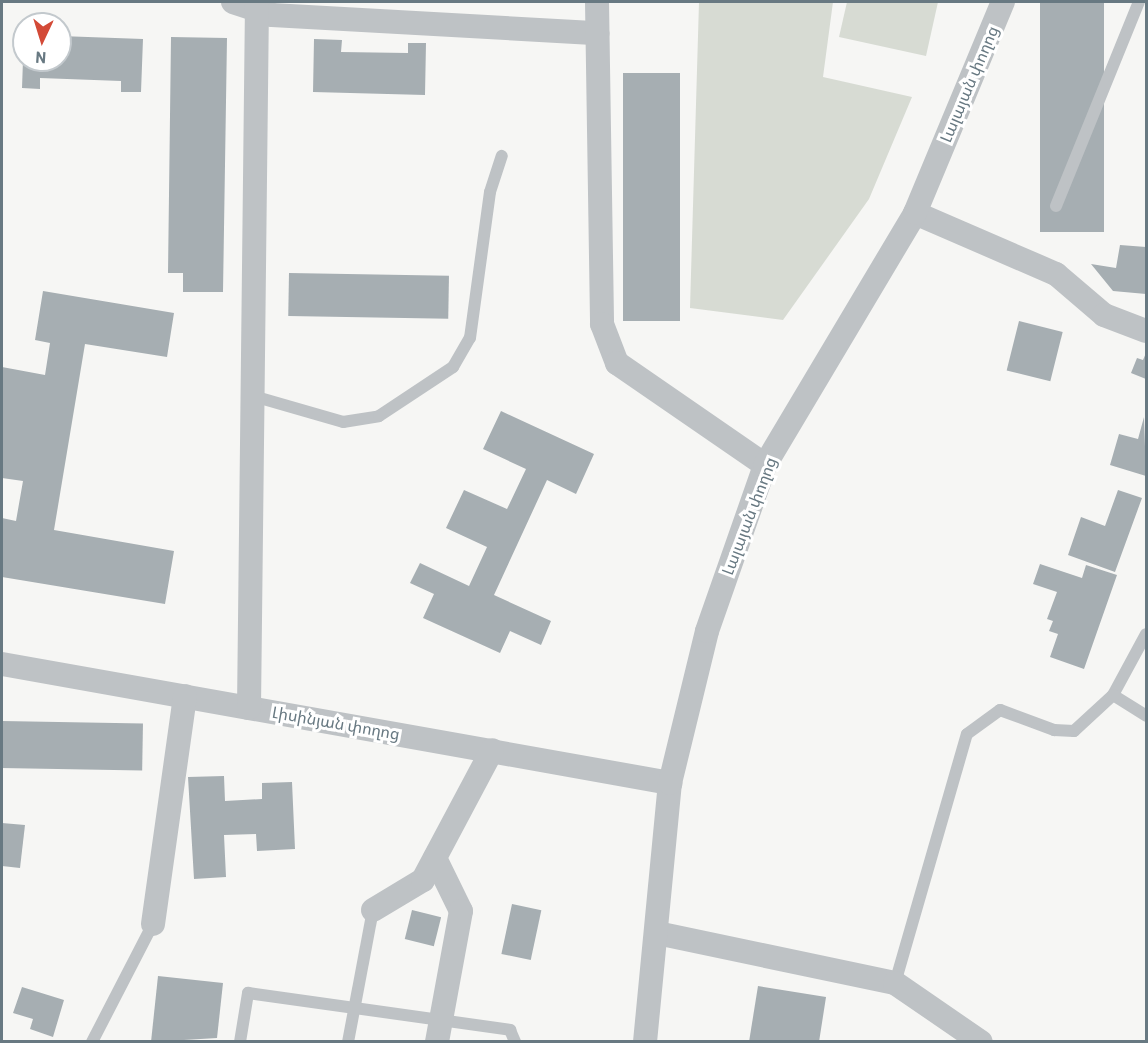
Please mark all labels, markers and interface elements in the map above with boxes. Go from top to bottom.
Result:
north arrow [12,12,72,72]
street label: Լալայան փողոց [936,23,1002,145]
text: N [35,49,47,68]
street label: Լալայան փողոց [718,454,780,578]
street label: Լիսինյան փողոց [271,702,401,744]

